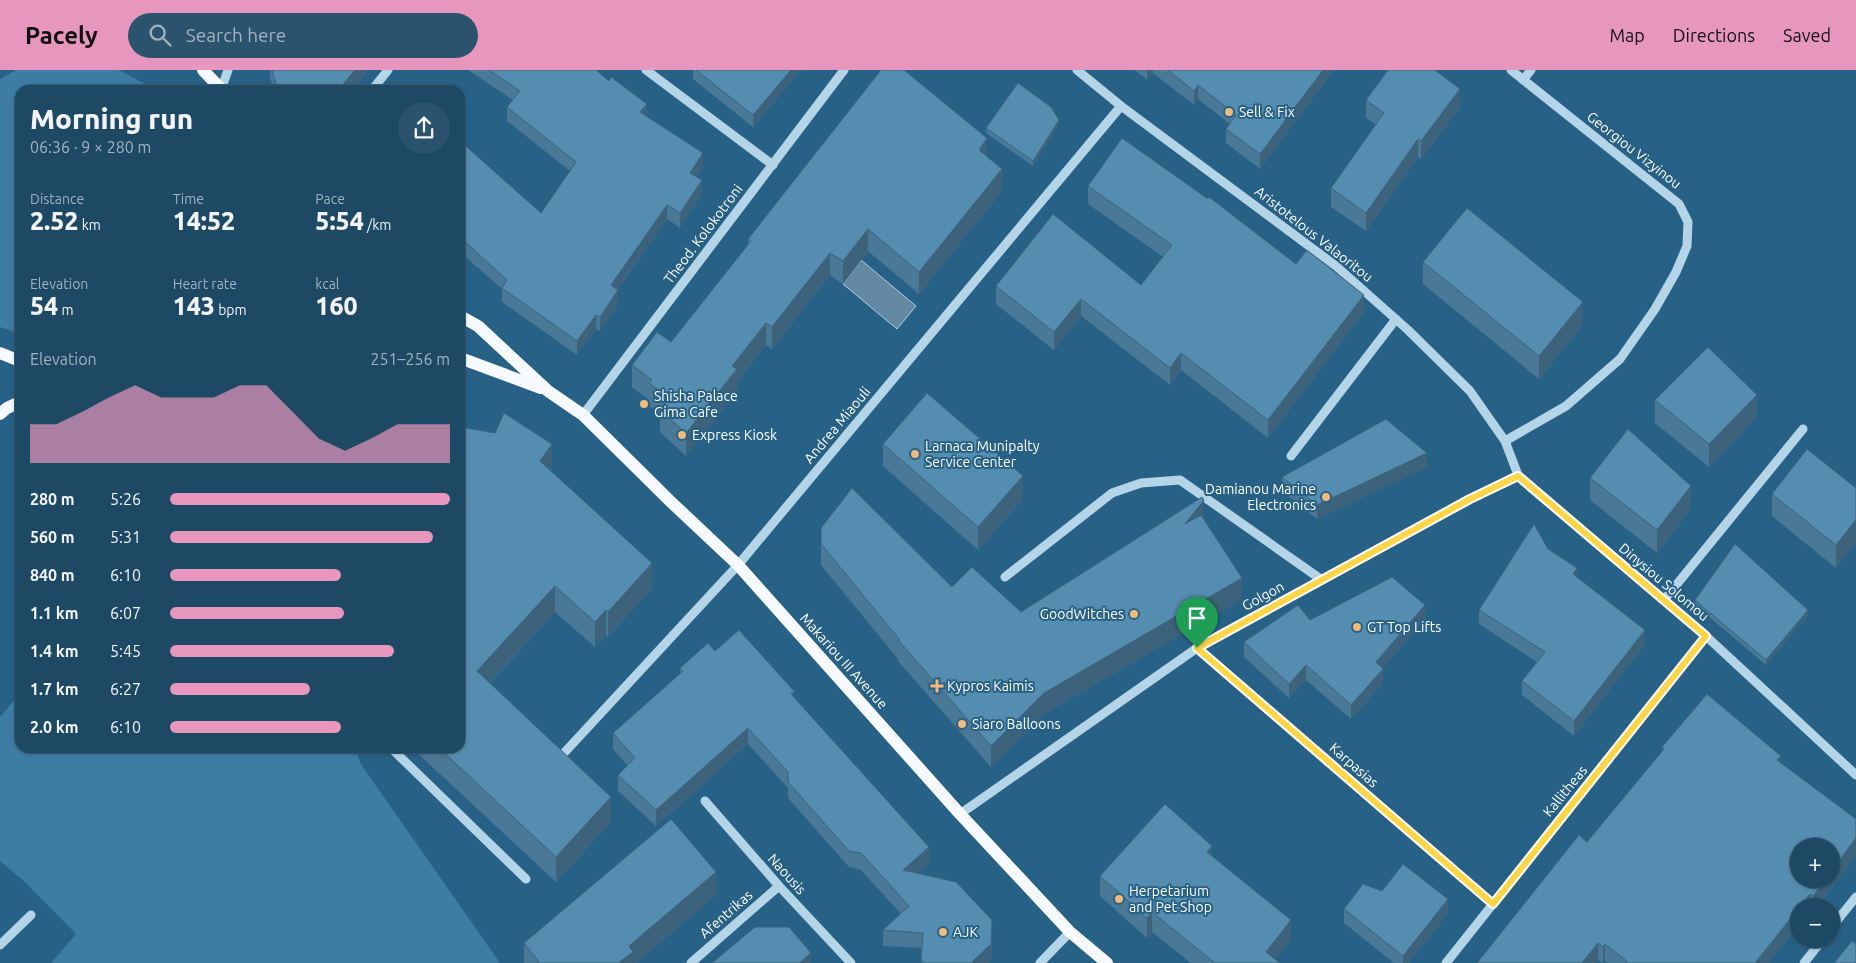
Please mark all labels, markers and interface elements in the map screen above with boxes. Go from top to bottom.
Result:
search box [128,13,478,58]
icon: search [146,21,174,49]
text: Pacely [25,22,98,49]
text: Search here [186,24,286,46]
text: Map [1609,25,1645,45]
text: Directions [1673,25,1755,45]
text: Saved [1783,25,1831,45]
button: share [398,102,450,154]
text: Morning run [30,103,193,134]
place label: Sell & Fix [1239,104,1295,120]
marker: Sell & Fix [1223,106,1235,118]
street label: Georgiou Vizyinou [1584,108,1684,192]
text: 06:36 · 9 × 280 m [30,138,151,156]
street label: Theod. Kolokotroni [660,181,746,287]
street label: Aristotelous Valaoritou [1252,183,1376,285]
text: Distance [30,191,84,207]
text: Time [173,191,204,207]
text: Pace [315,191,345,207]
text: 2.52 [30,207,78,235]
text: 14:52 [173,207,235,235]
text: 5:54 [315,207,364,235]
text: km [78,217,101,233]
text: /km [364,217,391,233]
text: Elevation [30,276,88,292]
text: Heart rate [173,276,237,292]
text: kcal [315,276,340,292]
text: 54 [30,292,58,320]
text: 143 [173,292,215,320]
text: 160 [315,292,358,320]
text: m [58,302,74,318]
text: bpm [215,302,247,318]
text: Elevation [30,350,97,368]
text: 251–256 m [370,350,450,368]
street label: Andrea Miaouli [800,384,874,466]
place label: Shisha Palace Gima Cafe [654,388,738,420]
marker: Shisha Palace Gima Cafe [638,398,650,410]
place label: Express Kiosk [692,427,777,443]
marker: Express Kiosk [676,429,688,441]
place label: Larnaca Munipalty Service Center [925,438,1040,470]
marker: Larnaca Munipalty Service Center [909,448,921,460]
place label: Damianou Marine Electronics [1205,481,1316,513]
text: 280 m [30,490,75,508]
text: 5:26 [110,490,141,508]
marker: Damianou Marine Electronics [1320,491,1332,503]
text: 560 m [30,528,75,546]
text: 5:31 [110,528,141,546]
street label: Dinysiou Solomou [1616,540,1712,624]
text: 840 m [30,566,75,584]
text: 6:10 [110,566,141,584]
street label: Golgon [1239,578,1287,614]
pin [1176,597,1218,648]
text: 1.1 km [30,604,79,622]
text: 6:07 [110,604,141,622]
icon: arrive [1183,604,1211,632]
place label: GoodWitches [1040,606,1124,622]
marker: GoodWitches [1128,608,1140,620]
street label: Makariou III Avenue [797,610,891,712]
place label: GT Top Lifts [1367,619,1441,635]
marker: GT Top Lifts [1351,621,1363,633]
text: 1.4 km [30,642,79,660]
text: 5:45 [110,642,141,660]
place label: Kypros Kaimis [947,678,1034,694]
text: 1.7 km [30,680,79,698]
text: 6:27 [110,680,141,698]
marker: Kypros Kaimis [931,680,943,692]
place label: Siaro Balloons [972,716,1061,732]
text: 2.0 km [30,718,79,736]
text: 6:10 [110,718,141,736]
marker: Siaro Balloons [956,718,968,730]
street label: Karpasias [1326,740,1382,790]
street label: Kallitheas [1540,762,1590,820]
map controls [1790,838,1840,948]
button: + [1790,838,1840,888]
street label: Naousis [765,850,809,898]
place label: Herpetarium and Pet Shop [1129,883,1212,915]
street label: Afentrikas [696,887,756,941]
marker: Herpetarium and Pet Shop [1113,893,1125,905]
button: − [1790,898,1840,948]
place label: AJK [953,924,978,940]
marker: AJK [937,926,949,938]

